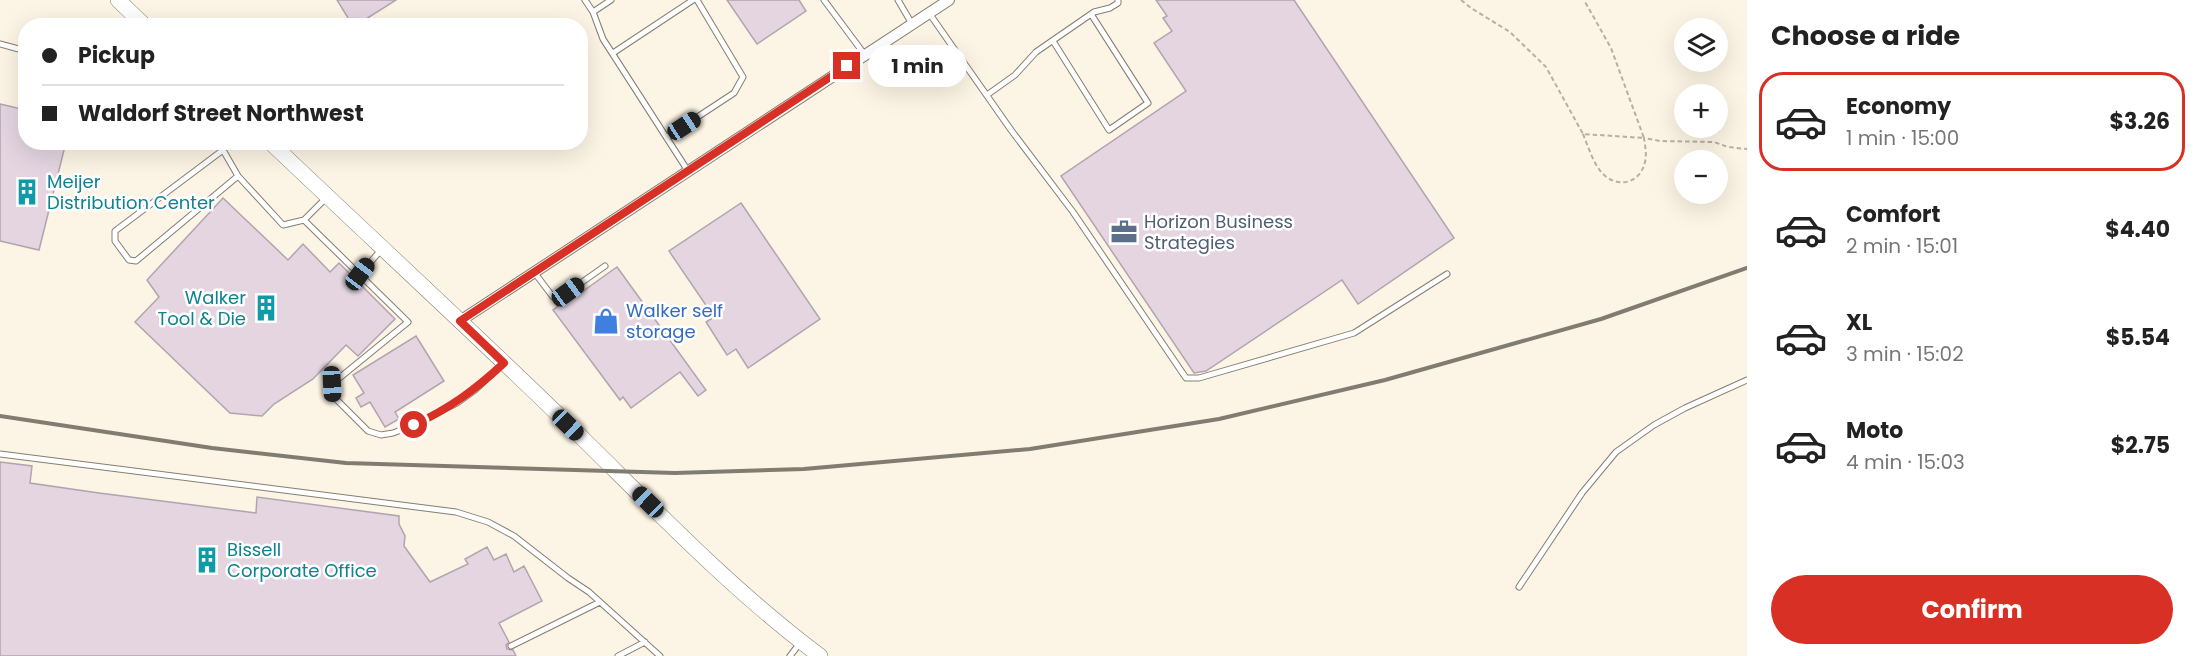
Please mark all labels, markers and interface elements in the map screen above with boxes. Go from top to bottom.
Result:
text: Choose a ride [1771,17,1960,54]
map controls [1674,18,1728,204]
button: layers [1674,18,1728,72]
text: Pickup [78,40,155,71]
callout: 1 min [868,45,967,87]
route end [833,52,860,79]
text: 1 min [891,52,944,80]
button: + [1674,84,1728,138]
text: Economy [1846,91,1951,122]
icon: car [1774,95,1828,149]
text: Waldorf Street Northwest [78,98,364,129]
text: $3.26 [2109,106,2170,137]
car [664,109,704,143]
text: 1 min · 15:00 [1846,124,1959,152]
button: − [1674,150,1728,204]
place label: Meijer Distribution Center [47,169,215,215]
building icon: Meijer Distribution Center [12,177,42,207]
text: Comfort [1846,199,1940,230]
icon: car [1774,203,1828,257]
place label: Horizon Business Strategies [1144,209,1293,255]
text: $4.40 [2105,214,2170,245]
office icon: Horizon Business Strategies [1109,217,1139,247]
text: 2 min · 15:01 [1846,232,1958,260]
car [342,254,378,294]
car [548,274,588,310]
place label: Walker Tool & Die [158,285,246,331]
building icon: Walker Tool & Die [251,293,281,323]
place label: Walker self storage [626,298,723,344]
shop icon: Walker self storage [591,306,621,336]
text: XL [1846,307,1872,338]
icon: car [1774,311,1828,365]
text: $5.54 [2106,322,2170,353]
text: 3 min · 15:02 [1846,340,1964,368]
car [322,366,342,402]
car [549,406,587,444]
route start [400,411,427,438]
text: Moto [1846,415,1903,446]
icon: car [1774,419,1828,473]
text: $2.75 [2111,430,2170,461]
text: 4 min · 15:03 [1846,448,1965,476]
car [629,483,667,521]
place label: Bissell Corporate Office [227,537,377,583]
building icon: Bissell Corporate Office [192,545,222,575]
button: Confirm [1771,575,2173,644]

